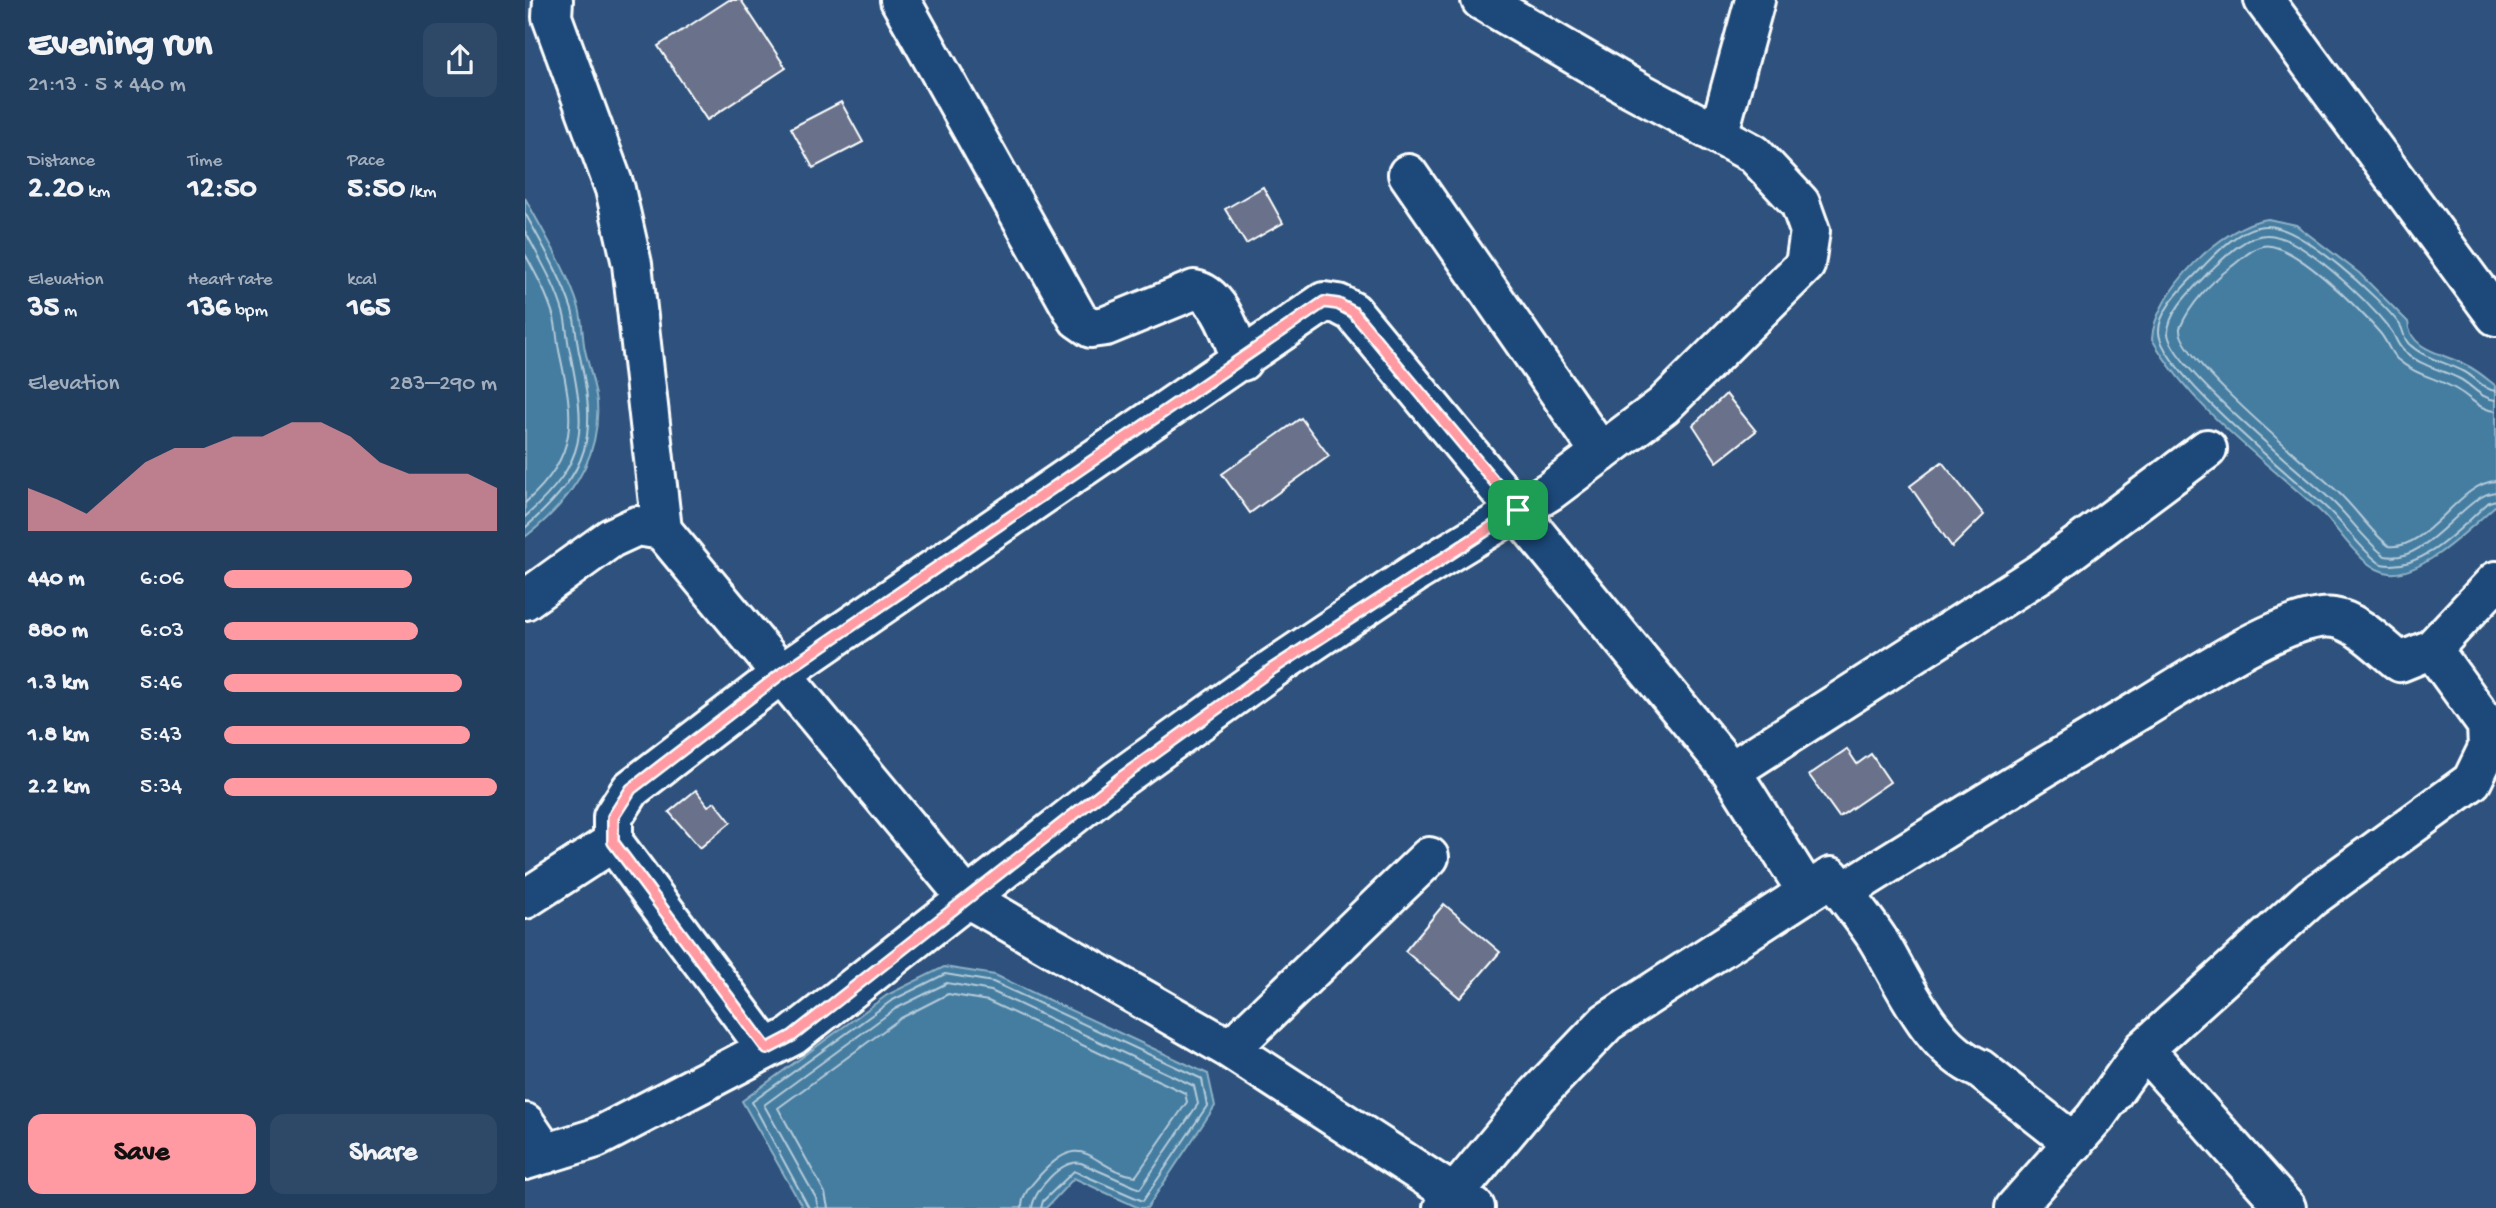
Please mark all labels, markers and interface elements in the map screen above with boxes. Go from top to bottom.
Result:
button: share [423,23,497,97]
text: Evening run [28,24,212,68]
text: 21:13 · 5 × 440 m [28,72,186,99]
text: Distance [28,150,95,173]
text: Time [188,150,222,173]
text: Pace [347,150,385,173]
text: 2.20 [28,173,84,208]
text: 12:50 [188,173,257,208]
text: 5:50 [347,173,405,208]
text: km [84,181,110,204]
text: /km [405,181,436,204]
text: Elevation [28,269,104,292]
text: Heart rate [188,269,273,292]
text: kcal [347,269,377,292]
text: 35 [28,292,59,327]
text: 136 [188,292,231,327]
text: 165 [347,292,390,327]
text: m [59,300,77,323]
text: bpm [231,300,268,323]
text: Elevation [28,371,119,398]
text: 283–290 m [389,371,497,398]
pin [1488,480,1548,540]
icon: arrive [1499,491,1537,529]
text: 440 m [28,566,85,593]
text: 6:06 [140,566,184,593]
text: 880 m [28,618,88,645]
text: 6:03 [140,618,184,645]
text: 1.3 km [28,670,88,697]
text: 5:46 [140,670,182,697]
text: 1.8 km [28,722,89,749]
text: 5:43 [140,722,182,749]
text: 2.2 km [28,774,90,801]
text: 5:34 [140,774,182,801]
button: Save [28,1114,256,1194]
button: Share [270,1114,497,1194]

